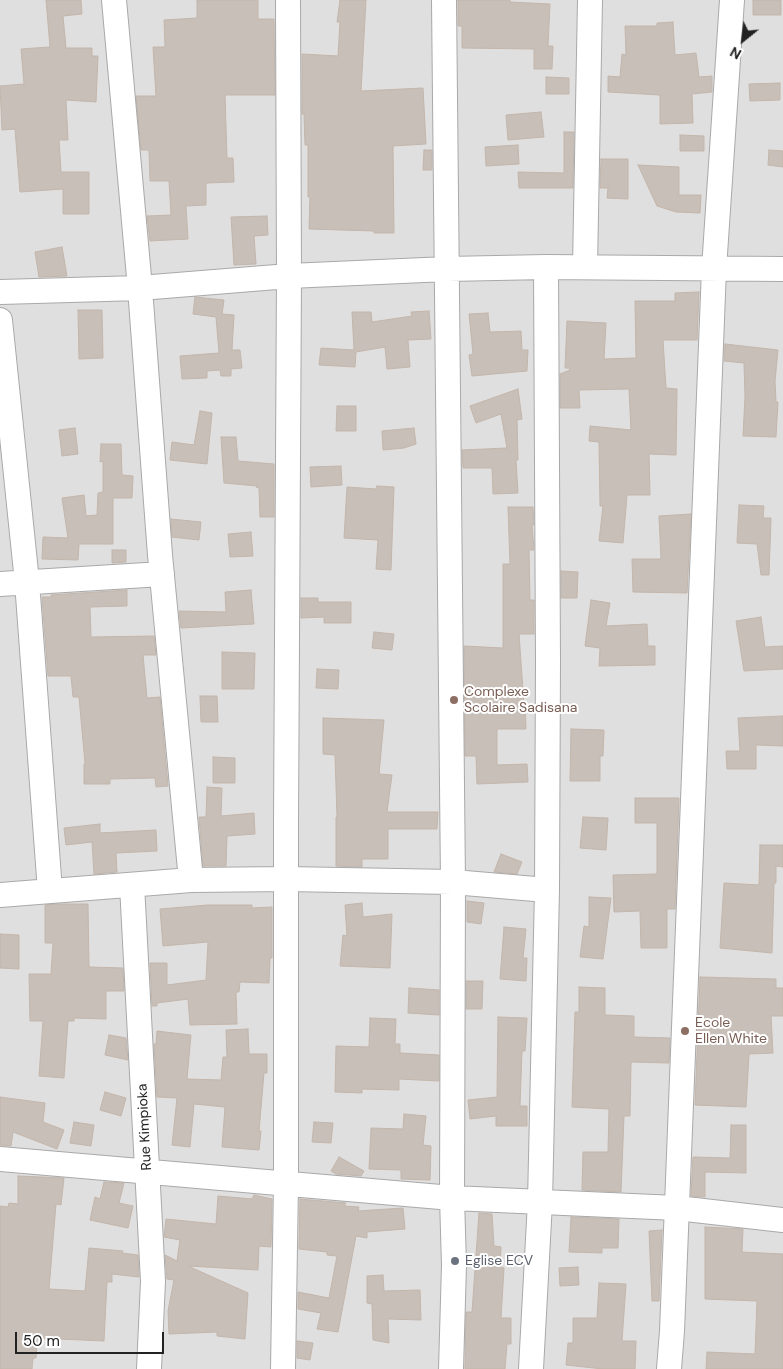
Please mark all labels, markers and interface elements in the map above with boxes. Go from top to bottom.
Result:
north arrow [718,15,768,65]
text: N [727,43,745,63]
place label: Complexe Scolaire Sadisana [464,684,577,716]
marker: Complexe Scolaire Sadisana [448,694,460,706]
place label: Ecole Ellen White [695,1015,767,1048]
marker: Ecole Ellen White [679,1025,691,1037]
street label: Rue Kimpioka [134,1083,156,1171]
place label: Eglise ECV [465,1253,533,1269]
marker: Eglise ECV [449,1255,461,1267]
scale bar [18,1322,166,1354]
text: 50 m [23,1331,60,1351]

